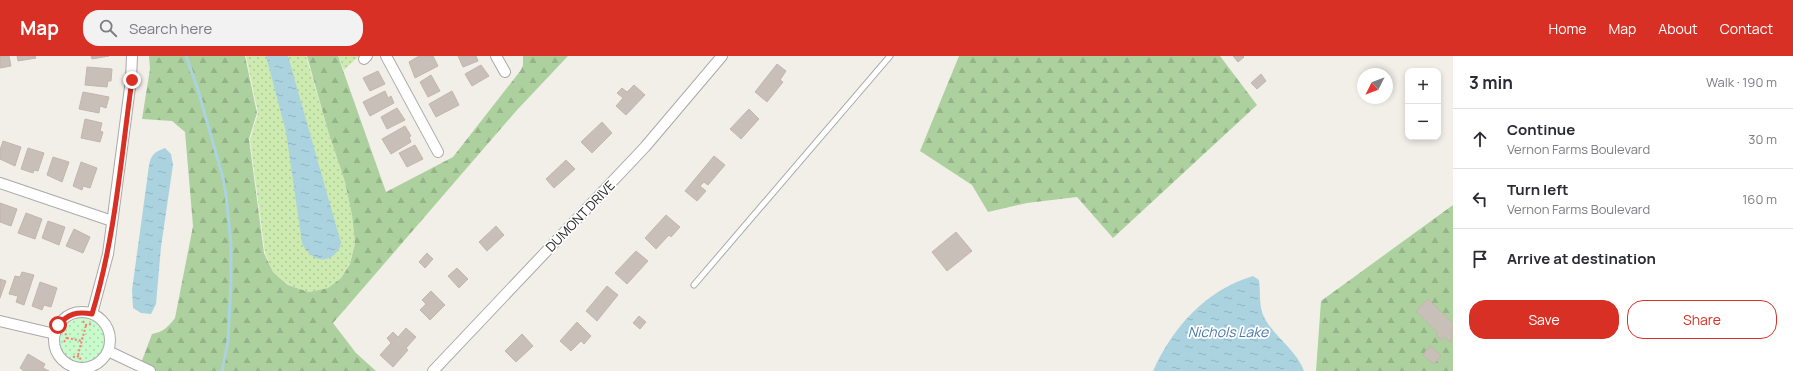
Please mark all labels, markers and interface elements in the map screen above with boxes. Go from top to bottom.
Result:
search box [83,10,363,46]
text: Map [20,15,59,41]
icon: search [97,17,119,39]
text: Search here [129,18,212,39]
text: Home [1549,19,1586,38]
text: Map [1608,19,1636,38]
text: About [1658,19,1698,38]
text: Contact [1720,19,1773,38]
north arrow [1357,68,1393,104]
map controls [1405,68,1441,140]
button: + [1405,68,1441,104]
route end [123,71,141,89]
text: 3 min [1469,71,1513,94]
text: Walk · 190 m [1706,73,1777,91]
button: − [1405,104,1441,140]
text: Continue [1507,119,1575,140]
icon: ahead [1469,128,1491,150]
text: 30 m [1748,130,1777,148]
text: Vernon Farms Boulevard [1507,140,1650,158]
street label: DUMONT DRIVE [541,177,619,255]
text: Turn left [1507,179,1569,200]
icon: left [1469,188,1491,210]
text: 160 m [1742,190,1777,208]
text: Vernon Farms Boulevard [1507,200,1650,218]
icon: arrive [1469,248,1491,270]
text: Arrive at destination [1507,248,1656,269]
button: Save [1469,300,1619,339]
button: Share [1627,300,1777,339]
route start [49,316,67,334]
water label: Nichols Lake [1188,322,1269,341]

